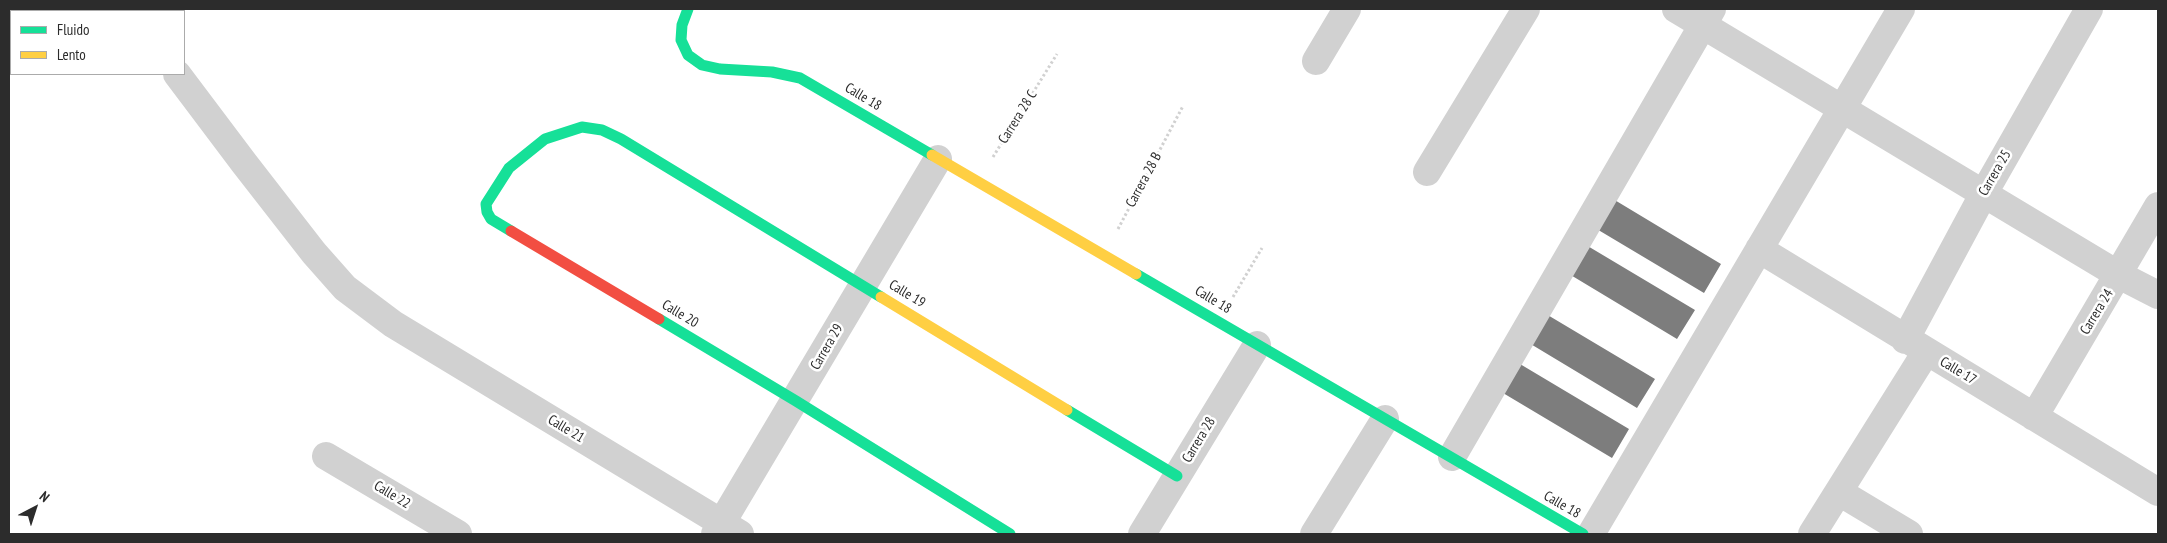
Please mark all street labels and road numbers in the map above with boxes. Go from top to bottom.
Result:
street label: Calle 18 [842,80,884,114]
street label: Carrera 28 C [995,87,1041,147]
street label: Carrera 25 [1975,147,2015,199]
street label: Carrera 28 B [1123,150,1165,210]
street label: Calle 19 [886,277,928,311]
street label: Calle 18 [1192,283,1234,317]
street label: Carrera 24 [2077,286,2117,338]
street label: Calle 20 [659,297,701,331]
street label: Carrera 29 [807,321,847,373]
street label: Calle 17 [1937,354,1979,388]
street label: Calle 21 [545,412,587,446]
street label: Carrera 28 [1179,414,1219,466]
street label: Calle 22 [371,478,413,512]
street label: Calle 18 [1541,488,1583,522]

